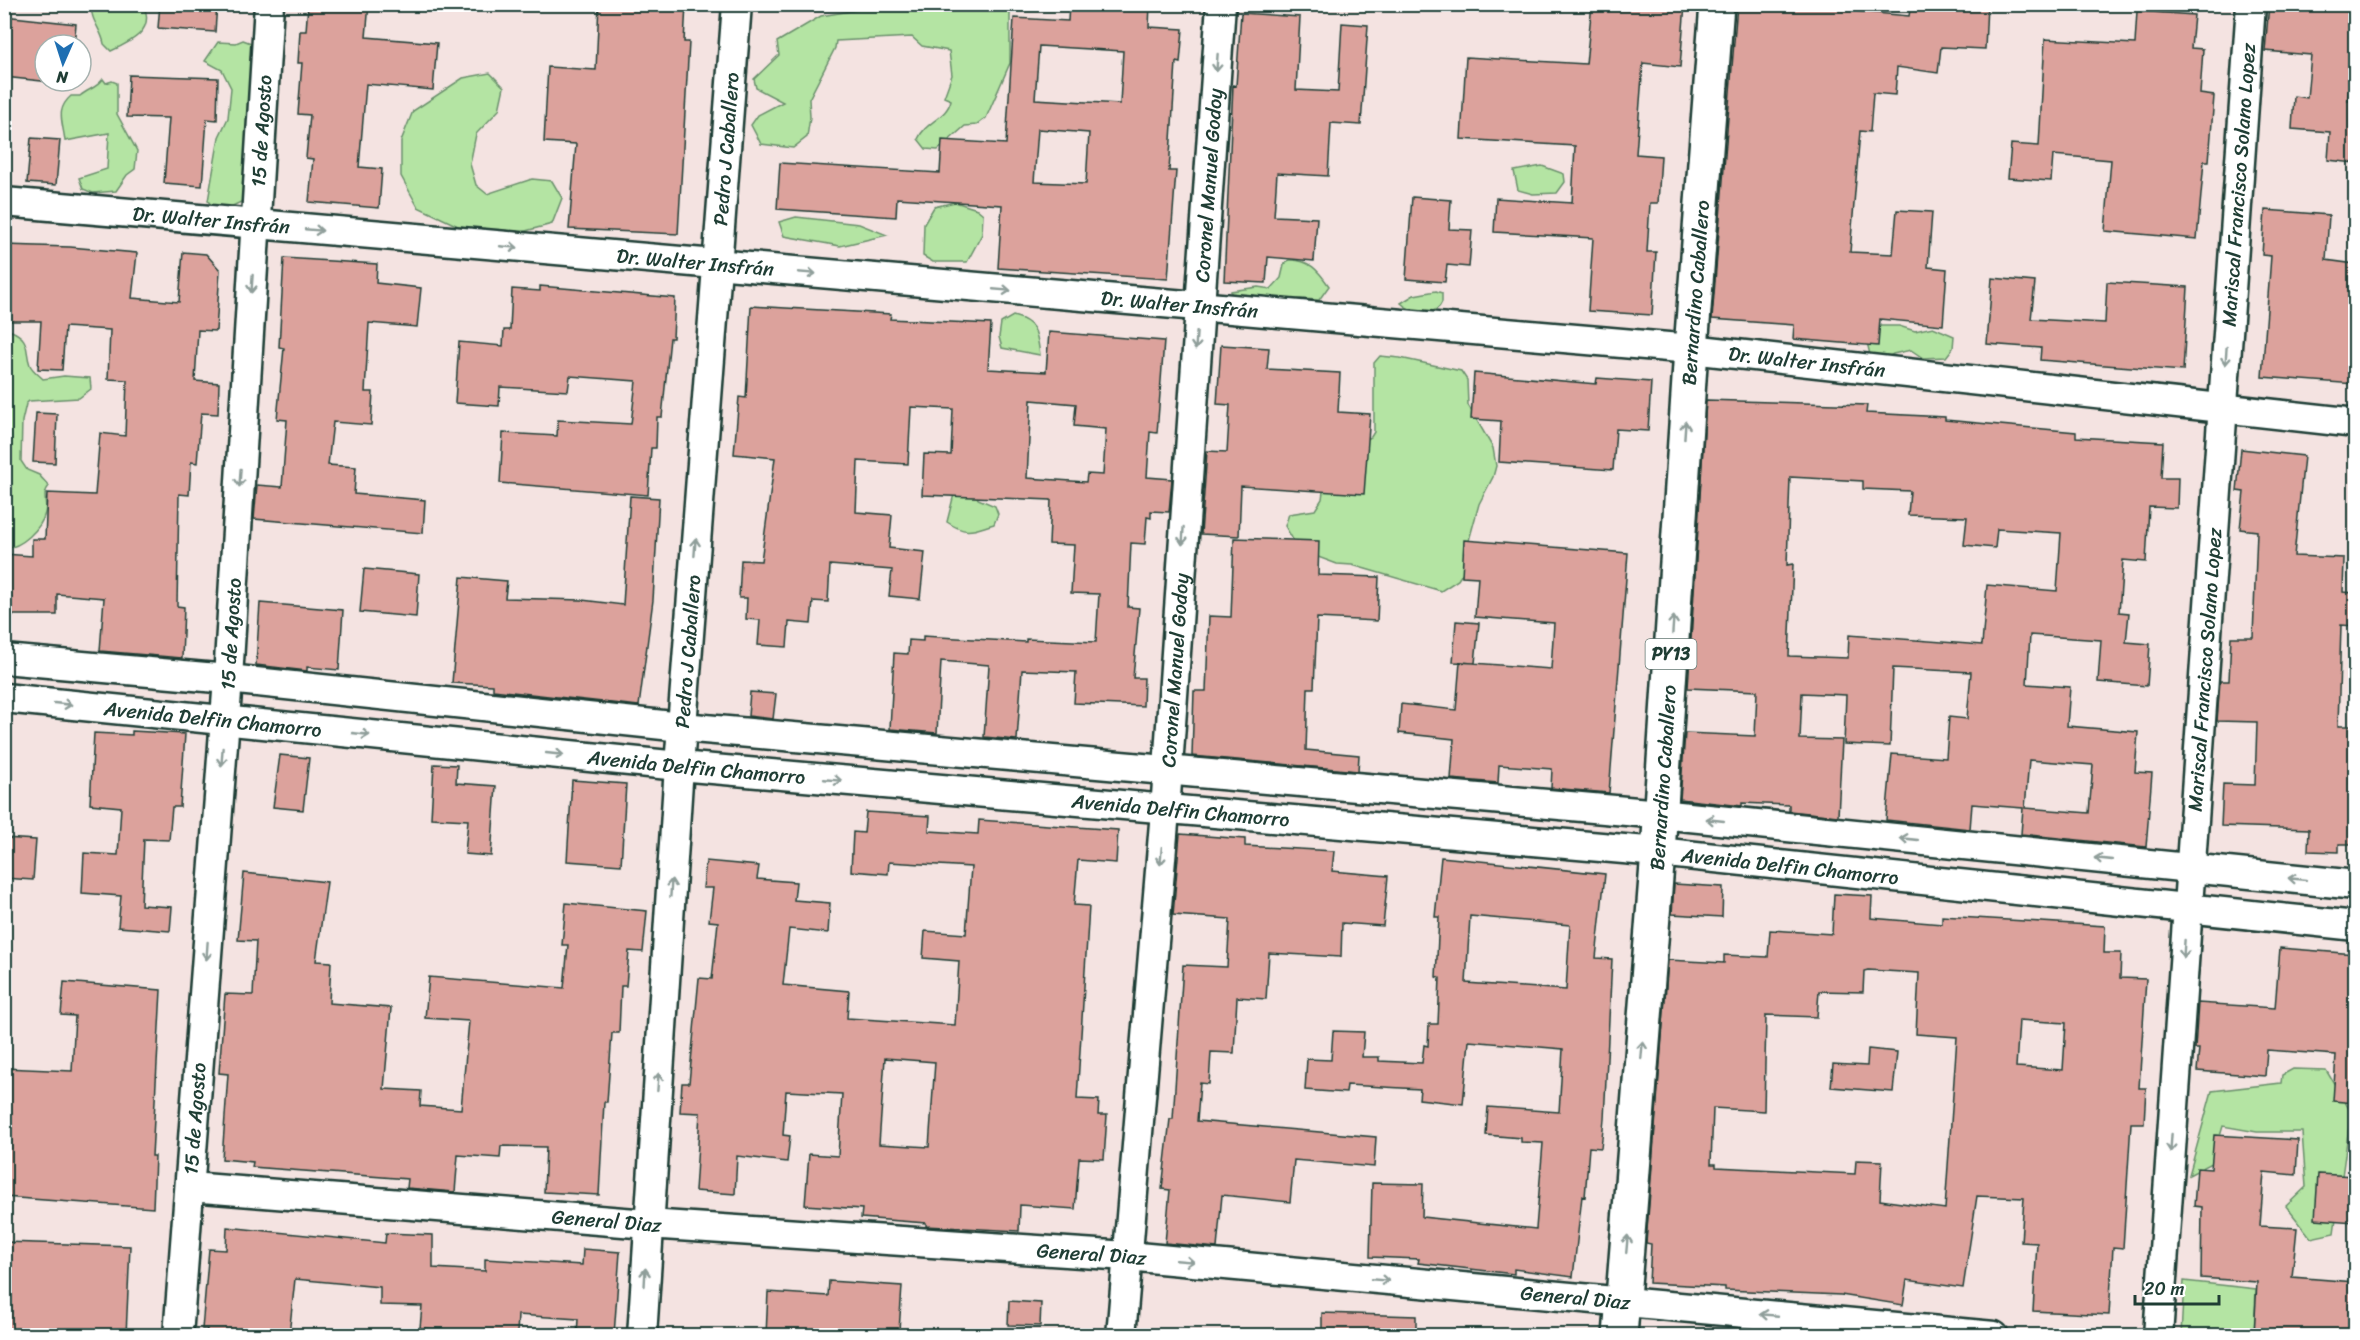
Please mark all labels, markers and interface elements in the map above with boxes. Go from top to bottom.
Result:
north arrow [33,33,93,93]
street label: Mariscal Francisco Solano Lopez [2212,41,2266,328]
one-way arrow [1211,52,1222,72]
text: N [55,63,70,92]
street label: Pedro J Caballero [703,71,750,227]
street label: 15 de Agosto [241,74,283,188]
street label: Coronel Manuel Godoy [1185,87,1233,284]
street label: Dr. Walter Insfrán [131,196,291,245]
street label: Bernardino Caballero [1672,199,1720,387]
one-way arrow [304,225,324,236]
street label: Dr. Walter Insfrán [615,238,776,287]
one-way arrow [498,242,518,253]
one-way arrow [797,268,817,279]
one-way arrow [247,273,258,293]
street label: Dr. Walter Insfrán [1099,281,1260,329]
one-way arrow [991,285,1011,296]
one-way arrow [1190,331,1201,351]
street label: Dr. Walter Insfrán [1726,336,1887,389]
one-way arrow [2221,346,2232,366]
one-way arrow [1680,421,1691,441]
one-way arrow [235,468,246,488]
one-way arrow [1177,525,1188,545]
street label: Mariscal Francisco Solano Lopez [2178,526,2232,813]
one-way arrow [690,537,701,557]
street label: Coronel Manuel Godoy [1151,571,1200,768]
street label: Pedro J Caballero [665,573,712,730]
street label: 15 de Agosto [210,577,252,691]
one-way arrow [1667,615,1678,635]
road number: PY13 [1646,639,1696,669]
street label: Bernardino Caballero [1640,684,1687,872]
street label: Avenida Delfin Chamorro [101,691,323,748]
one-way arrow [52,699,72,710]
one-way arrow [351,729,371,740]
street label: Avenida Delfin Chamorro [585,740,807,795]
one-way arrow [216,746,227,766]
one-way arrow [545,749,565,760]
one-way arrow [823,775,842,786]
street label: Avenida Delfin Chamorro [1069,783,1291,838]
one-way arrow [1706,814,1726,825]
one-way arrow [1900,833,1920,844]
street label: Avenida Delfin Chamorro [1679,837,1901,895]
one-way arrow [1155,845,1166,865]
one-way arrow [2094,853,2114,864]
one-way arrow [2288,873,2308,884]
one-way arrow [665,878,676,898]
one-way arrow [2178,938,2189,958]
one-way arrow [201,941,212,960]
one-way arrow [1637,1040,1648,1060]
street label: 15 de Agosto [173,1061,217,1176]
one-way arrow [652,1073,663,1093]
one-way arrow [2165,1133,2176,1153]
street label: General Diaz [550,1199,663,1243]
street label: General Diaz [1035,1233,1148,1276]
one-way arrow [1622,1235,1633,1255]
one-way arrow [1175,1256,1195,1267]
one-way arrow [640,1268,651,1288]
scale bar [2135,1268,2219,1306]
text: 20 m [2144,1273,2184,1305]
one-way arrow [1369,1274,1389,1285]
street label: General Diaz [1519,1275,1632,1320]
one-way arrow [1759,1310,1779,1321]

